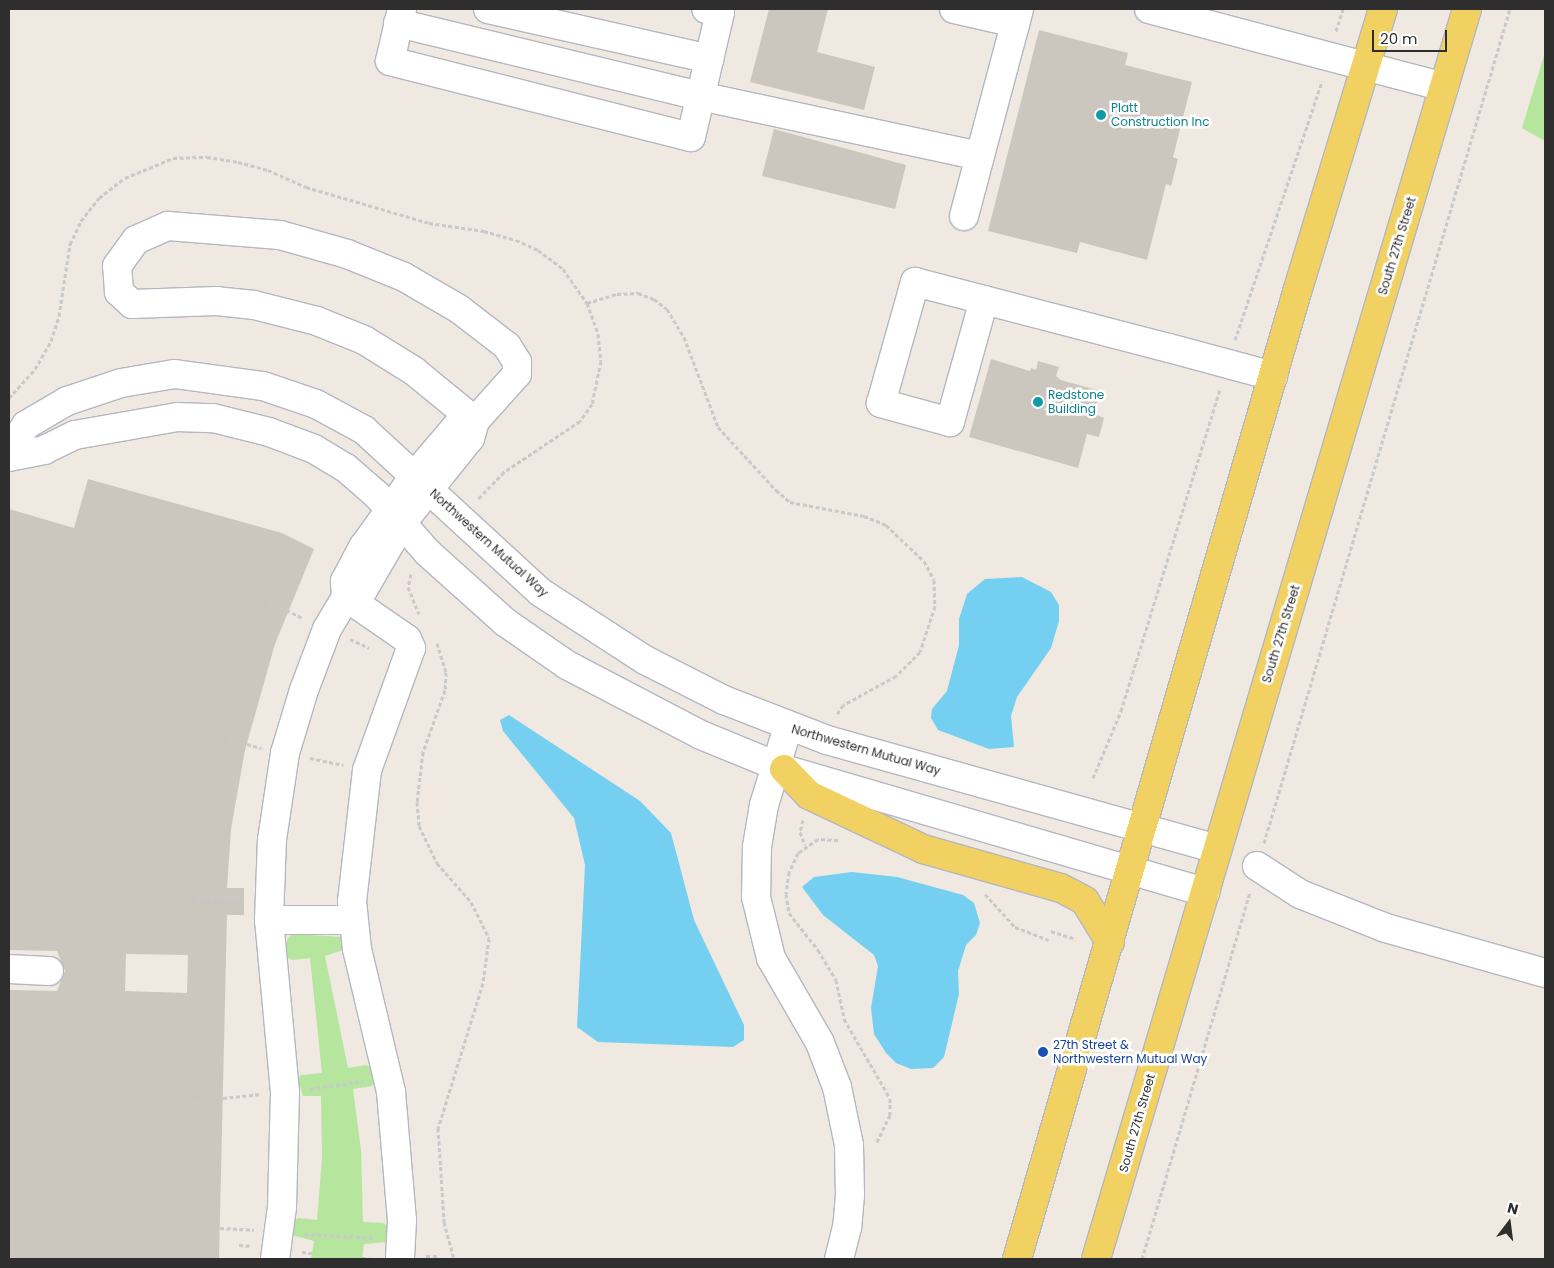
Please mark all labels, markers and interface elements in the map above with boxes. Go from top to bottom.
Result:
scale bar [1374,20,1449,52]
text: 20 m [1380,28,1418,49]
place label: Platt Construction Inc [1111,101,1209,129]
marker: Platt Construction Inc [1095,109,1107,121]
street label: South 27th Street [1375,195,1419,297]
place label: Redstone Building [1048,388,1104,416]
marker: Redstone Building [1032,396,1044,408]
street label: Northwestern Mutual Way [427,486,551,600]
street label: South 27th Street [1259,583,1303,685]
street label: Northwestern Mutual Way [790,722,942,778]
place label: 27th Street & Northwestern Mutual Way [1053,1038,1207,1066]
marker: 27th Street & Northwestern Mutual Way [1037,1046,1049,1058]
street label: South 27th Street [1116,1072,1158,1174]
text: N [1505,1197,1521,1220]
north arrow [1484,1198,1534,1248]

